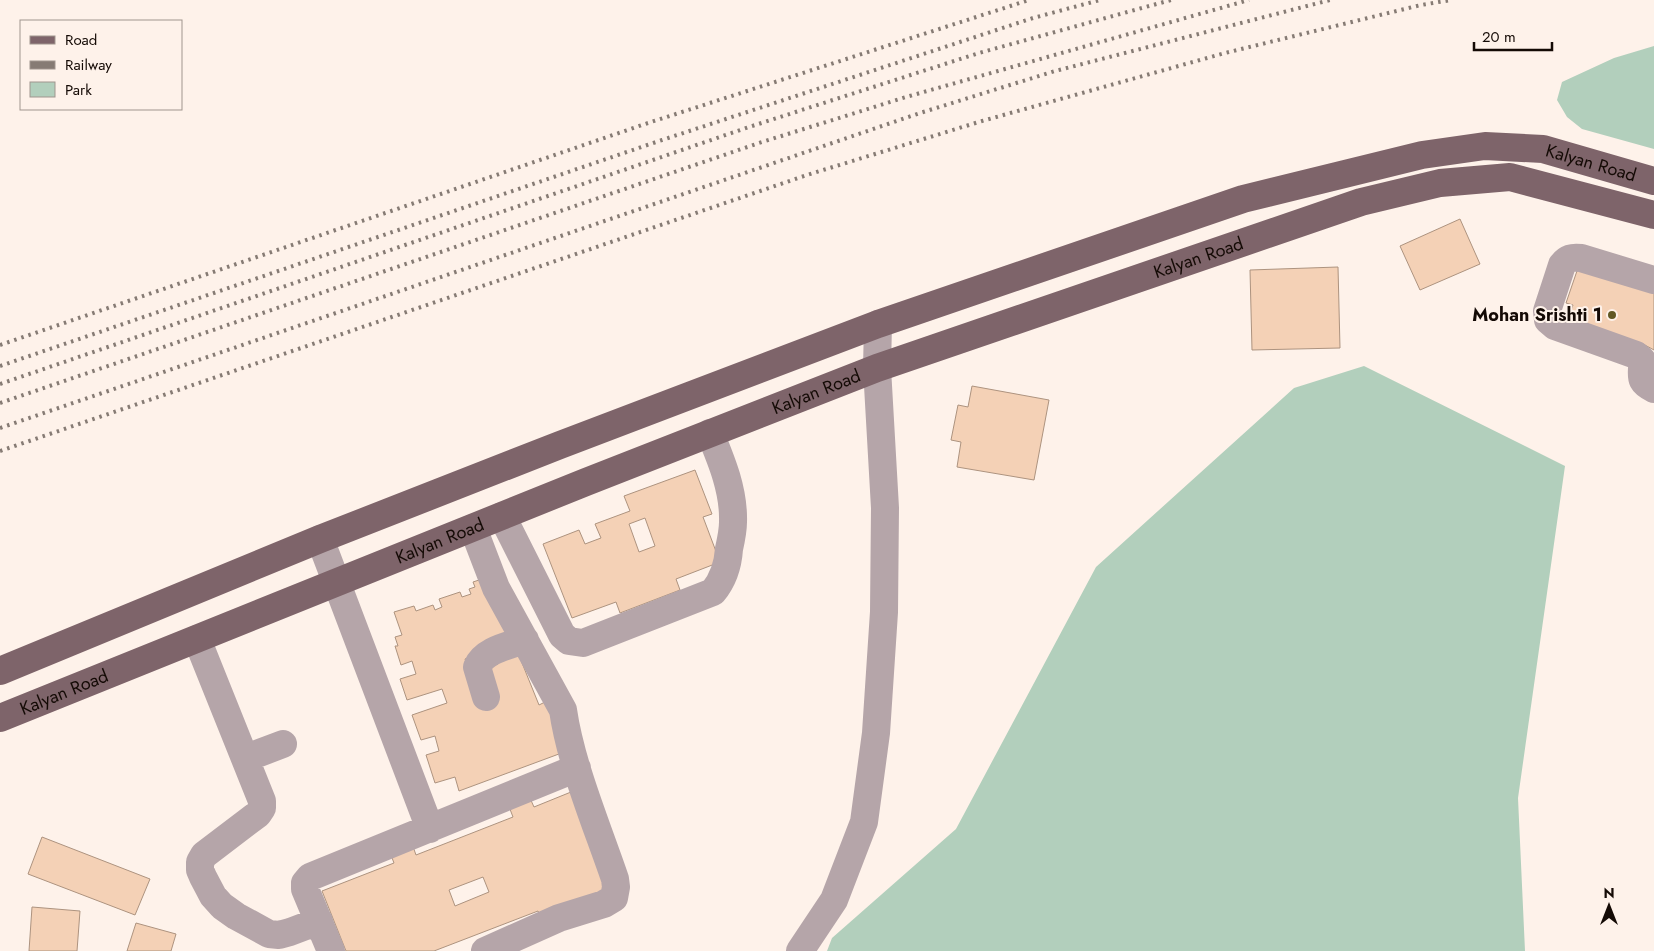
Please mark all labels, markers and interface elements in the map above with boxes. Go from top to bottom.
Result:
legend [20,20,182,110]
scale bar [1474,20,1552,52]
text: 20 m [1482,26,1516,48]
text: Road [65,29,97,51]
text: Railway [65,54,112,76]
text: Park [65,79,92,101]
street label: Kalyan Road [1543,137,1639,188]
street label: Kalyan Road [1150,230,1247,285]
place label: Mohan Srishti 1 [1472,302,1602,328]
marker: Mohan Srishti 1 [1606,309,1618,321]
street label: Kalyan Road [768,363,864,421]
street label: Kalyan Road [392,511,488,570]
street label: Kalyan Road [16,663,112,722]
north arrow [1584,881,1634,931]
text: N [1603,883,1615,903]

